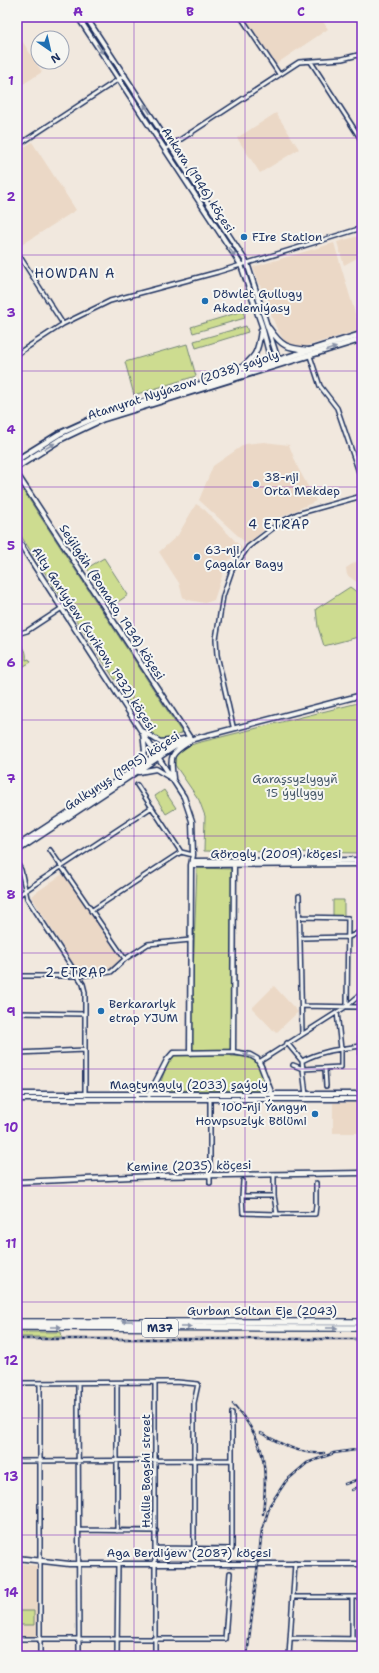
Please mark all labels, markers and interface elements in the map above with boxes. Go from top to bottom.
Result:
text: A [73,3,83,20]
text: B [186,3,194,20]
text: C [297,3,305,20]
north arrow [30,30,70,70]
one-way arrow [96,44,104,55]
text: N [47,49,63,67]
text: 1 [8,72,14,89]
one-way arrow [143,103,151,114]
street label: Ankara (1946) köçesi [158,124,238,236]
text: 2 [6,188,16,205]
place label: FIre Station [252,229,322,245]
marker: FIre Station [239,232,249,242]
one-way arrow [229,246,236,258]
district label: HOWDAN A [35,265,115,282]
place label: Döwlet Gullugy Akademiýasy [213,286,302,316]
marker: Döwlet Gullugy Akademiýasy [200,296,210,306]
text: 3 [6,304,16,321]
street label: Atamyrat Nyýazow (2038) şaýoly [85,346,281,424]
one-way arrow [325,346,337,352]
text: 4 [6,421,16,438]
one-way arrow [44,442,56,449]
place label: 38-nji Orta Mekdep [264,469,340,499]
marker: 38-nji Orta Mekdep [251,479,261,489]
district label: 4 ETRAP [248,516,310,533]
street label: Seýilgäh (Bomako, 1934) köçesi [56,521,168,683]
text: 5 [7,537,15,554]
place label: 63-nji Çagalar Bagy [205,542,283,572]
street label: Alty Garlyýew (Surikow, 1932) köçesi [28,544,160,734]
marker: 63-nji Çagalar Bagy [192,552,202,562]
text: 6 [6,654,16,671]
street label: Galkynyş (1995) köçesi [62,728,182,814]
text: 7 [6,770,16,787]
park label: Garaşsyzlygyň 15 ýyllygy [252,771,338,801]
street label: Görogly (2009) köçesi [211,846,341,862]
text: 8 [6,886,16,903]
district label: 2 ETRAP [45,964,107,981]
place label: Berkararlyk etrap YJUM [109,996,178,1026]
text: 9 [6,1003,16,1020]
marker: Berkararlyk etrap YJUM [96,1006,106,1016]
one-way arrow [243,1052,255,1058]
street label: Magtymguly (2033) şaýoly [110,1077,268,1093]
place label: 100-nji Ýangyn Howpsuzlyk Bölümi [195,1099,307,1129]
marker: 100-nji Ýangyn Howpsuzlyk Bölümi [310,1109,320,1119]
text: 10 [4,1119,18,1136]
street label: Kemine (2035) köçesi [126,1157,252,1175]
text: 11 [5,1235,17,1252]
street label: Gurban Soltan Eje (2043) [187,1303,337,1319]
one-way arrow [120,1318,133,1324]
road number: M37 [142,1319,178,1337]
one-way arrow [50,1324,63,1330]
one-way arrow [180,1324,193,1330]
one-way arrow [326,1325,339,1331]
text: 12 [4,1352,18,1369]
street label: Hallie Bagshi street [138,1414,154,1528]
text: 13 [4,1468,18,1485]
street label: Aga Berdiýew (2087) köçesi [106,1545,272,1561]
text: 14 [4,1584,18,1601]

